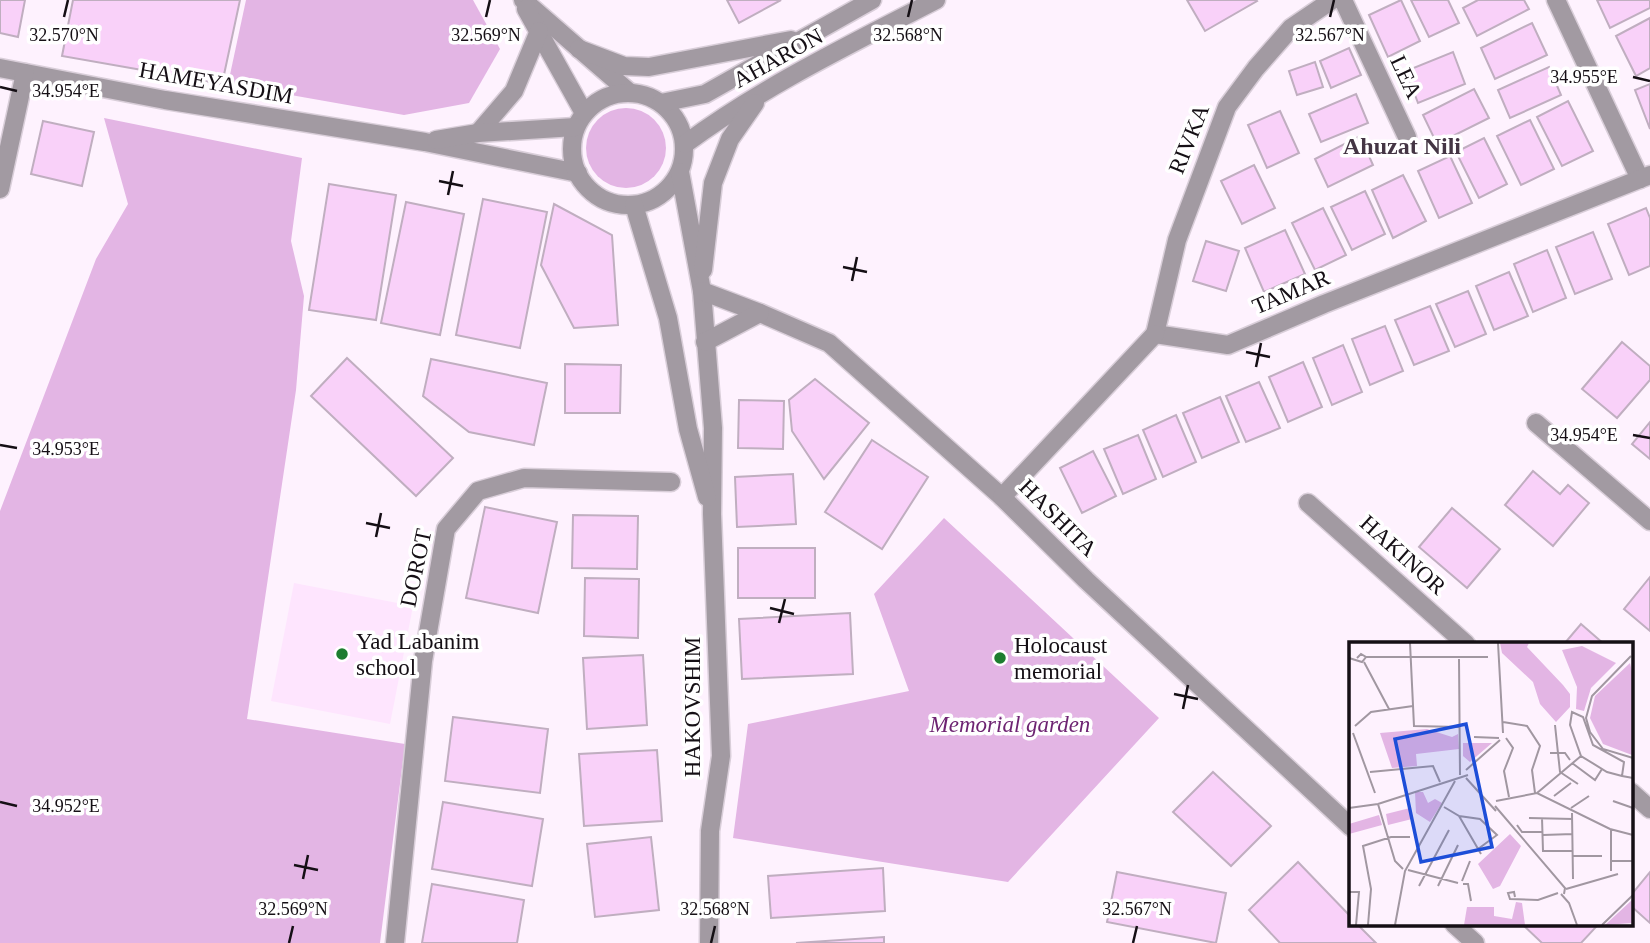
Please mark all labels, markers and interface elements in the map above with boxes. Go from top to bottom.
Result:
street label: AHARON [729,23,827,93]
text: 32.570°N [29,25,99,45]
text: 32.569°N [451,25,521,45]
text: 32.568°N [873,25,943,45]
text: 32.567°N [1295,25,1365,45]
street label: LEA [1385,51,1427,103]
street label: HAMEYASDIM [137,57,295,109]
text: 34.955°E [1550,67,1618,87]
text: 34.954°E [32,81,100,101]
street label: RIVKA [1164,100,1214,177]
district label: Ahuzat Nili [1343,133,1461,159]
street label: TAMAR [1249,264,1334,319]
text: 34.954°E [1550,425,1618,445]
text: 34.953°E [32,439,100,459]
street label: HASHITA [1014,474,1102,562]
street label: HAKINOR [1355,510,1451,600]
street label: DOROT [396,527,436,609]
place label: Yad Labanim school [356,629,480,680]
place label: Holocaust memorial [1014,633,1108,684]
street label: HAKOVSHIM [680,637,705,777]
inset map [1349,642,1632,926]
marker: Yad Labanim school [334,646,350,662]
marker: Holocaust memorial [992,650,1008,666]
park label: Memorial garden [929,712,1090,737]
text: 34.952°E [32,796,100,816]
text: 32.569°N [258,899,328,919]
text: 32.568°N [680,899,750,919]
text: 32.567°N [1102,899,1172,919]

